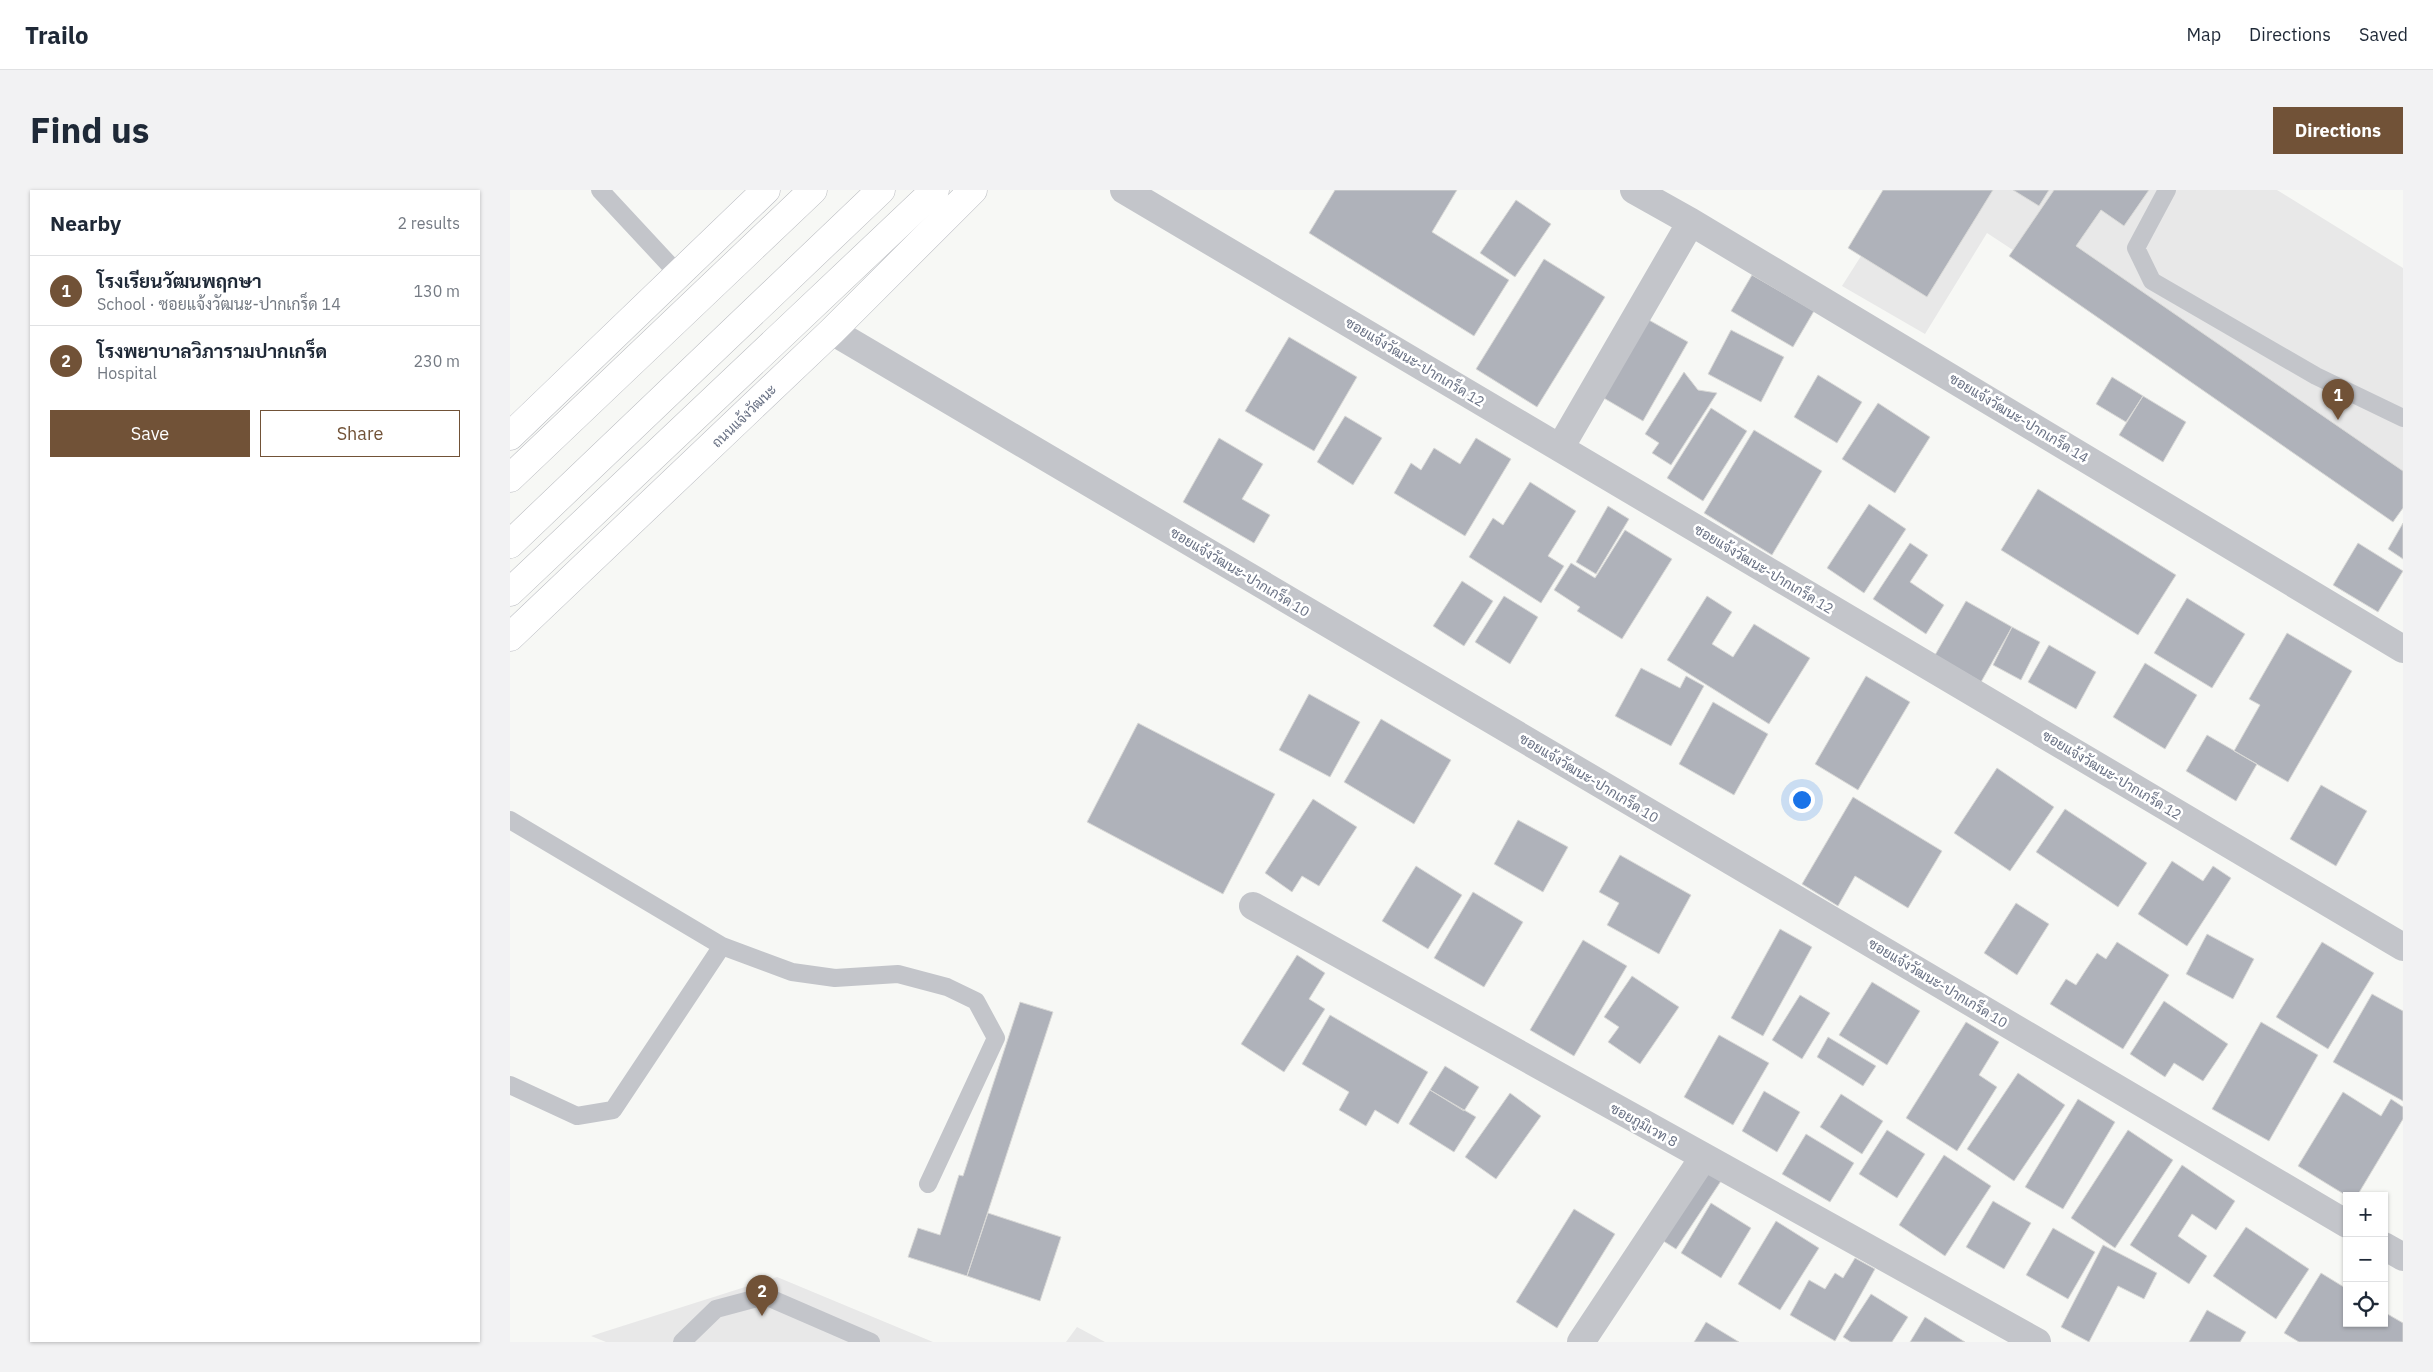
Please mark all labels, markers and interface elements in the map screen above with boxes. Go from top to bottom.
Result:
text: Trailo [25,19,89,51]
text: Map [2186,23,2221,46]
text: Directions [2249,23,2331,46]
text: Saved [2359,23,2408,46]
text: Find us [30,107,149,153]
button: Directions [2273,107,2403,154]
text: Nearby [50,209,121,237]
text: 2 results [397,213,460,233]
text: โรงเรียนวัฒนพฤกษา [97,269,262,293]
text: 1 [61,281,71,301]
text: 130 m [413,281,460,301]
text: School · ซอยแจ้งวัฒนะ-ปากเกร็ด 14 [97,294,341,314]
street label: ซอยแจ้งวัฒนะ-ปากเกร็ด 12 [1342,313,1488,411]
text: โรงพยาบาลวิภารามปากเกร็ด [97,339,327,363]
text: 2 [61,351,71,371]
text: 230 m [413,351,460,371]
text: Hospital [97,363,157,383]
street label: ซอยแจ้งวัฒนะ-ปากเกร็ด 14 [1946,369,2092,467]
pin: 1 [2322,379,2354,420]
street label: ถนนแจ้งวัฒนะ [708,381,780,451]
button: Save [50,410,250,457]
button: Share [260,410,460,457]
street label: ซอยแจ้งวัฒนะ-ปากเกร็ด 12 [1691,520,1837,618]
street label: ซอยแจ้งวัฒนะ-ปากเกร็ด 10 [1167,523,1313,621]
street label: ซอยแจ้งวัฒนะ-ปากเกร็ด 12 [2039,726,2185,824]
street label: ซอยแจ้งวัฒนะ-ปากเกร็ด 10 [1516,729,1662,827]
your location [1789,787,1815,813]
street label: ซอยแจ้งวัฒนะ-ปากเกร็ด 10 [1865,934,2011,1032]
street label: ซอยภูมิเวท 8 [1607,1099,1681,1152]
map controls [2343,1192,2388,1327]
button: + [2343,1192,2388,1237]
button: − [2343,1237,2388,1282]
pin: 2 [746,1275,778,1316]
button: locate [2343,1282,2388,1327]

